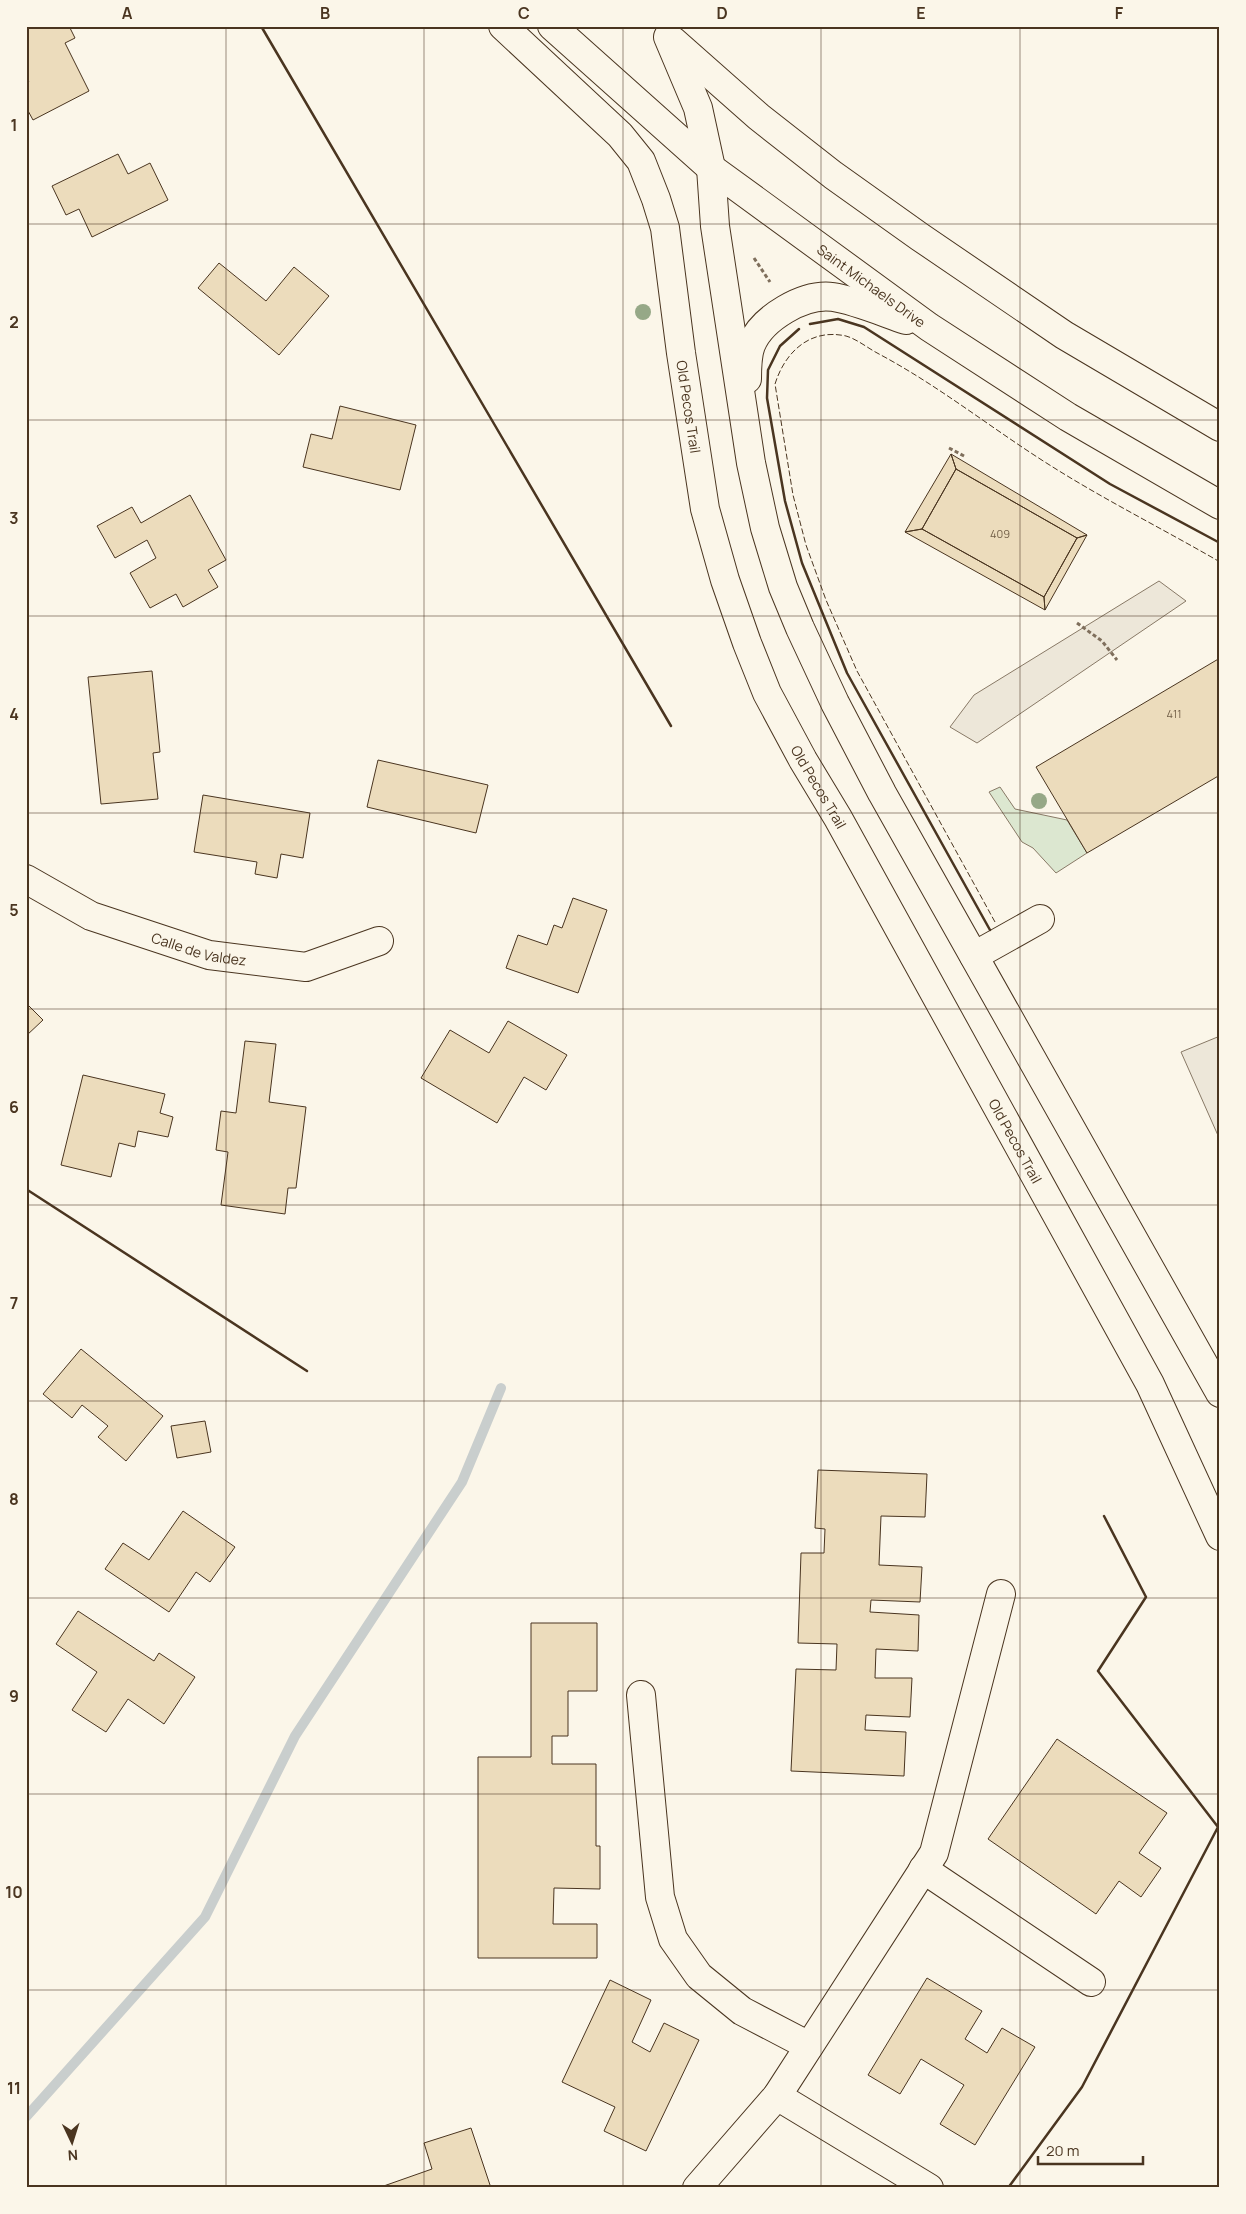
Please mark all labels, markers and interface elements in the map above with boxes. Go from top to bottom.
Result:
text: A [122,2,133,24]
text: B [320,2,330,24]
text: C [518,2,530,24]
text: D [716,2,728,24]
text: E [916,2,926,24]
text: F [1115,2,1124,24]
text: 1 [10,114,18,136]
street label: Saint Michaels Drive [814,239,930,331]
text: 2 [9,311,19,333]
street label: Old Pecos Trail [673,359,706,455]
text: 3 [9,507,19,529]
house number: 409 [990,526,1010,541]
text: 4 [9,703,19,725]
house number: 411 [1166,706,1182,721]
street label: Old Pecos Trail [787,742,851,832]
text: 5 [9,899,19,921]
street label: Calle de Valdez [149,927,248,969]
street label: Old Pecos Trail [985,1095,1047,1186]
text: 6 [9,1096,19,1118]
text: 7 [10,1292,18,1314]
text: 8 [9,1488,19,1510]
text: 9 [9,1685,19,1707]
text: 10 [5,1881,23,1903]
text: 11 [7,2077,21,2099]
north arrow [48,2116,98,2166]
scale bar [1038,2134,1144,2166]
text: 20 m [1046,2140,1079,2161]
text: N [67,2146,79,2165]

